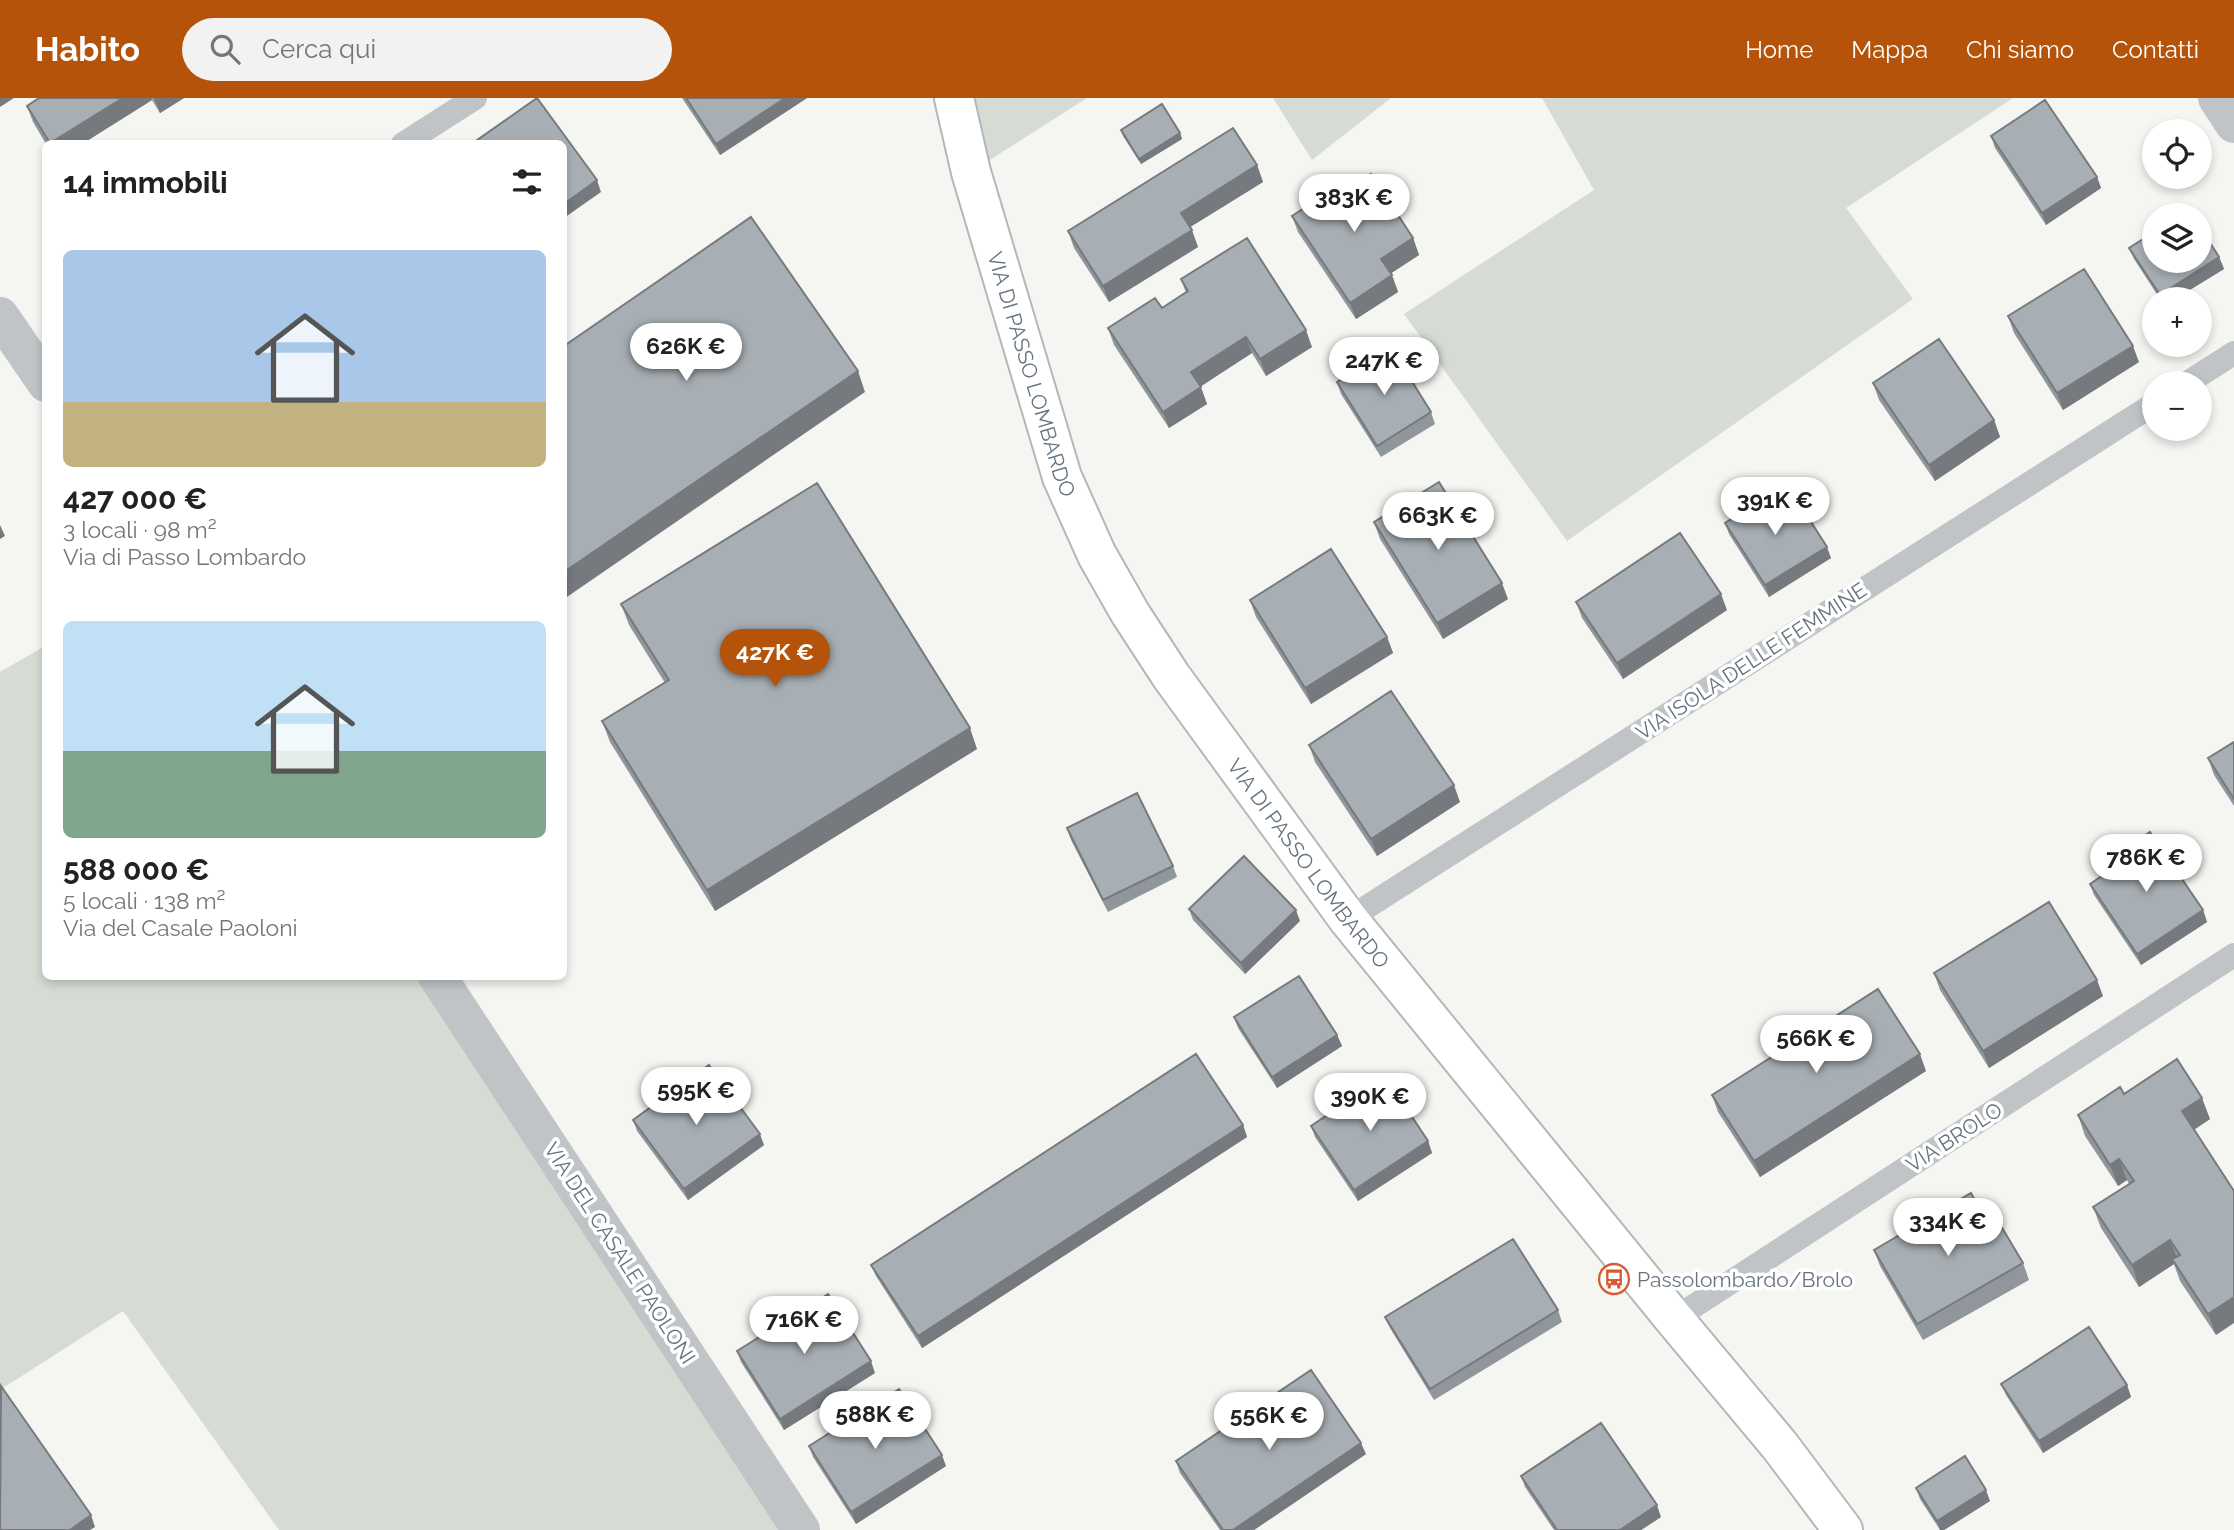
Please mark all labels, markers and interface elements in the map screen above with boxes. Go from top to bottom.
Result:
search box [182,18,672,81]
text: Habito [35,30,140,69]
icon: search [206,30,244,68]
text: Cerca qui [262,34,376,64]
text: Home [1745,35,1813,64]
text: Mappa [1851,35,1928,64]
text: Chi siamo [1966,35,2074,64]
text: Contatti [2112,35,2199,64]
map controls [2142,119,2212,441]
button: locate [2142,119,2212,189]
icon: filters [508,163,546,201]
text: 14 immobili [63,165,228,200]
pin: 383K € [1297,174,1411,234]
text: 383K € [1315,183,1393,210]
button: layers [2142,203,2212,273]
street label: VIA DI PASSO LOMBARDO [983,249,1082,501]
button: + [2142,287,2212,357]
icon: home [242,295,368,421]
pin: 626K € [629,324,743,383]
text: 626K € [646,332,726,359]
pin: 247K € [1327,338,1441,397]
text: 247K € [1345,346,1423,373]
button: − [2142,371,2212,441]
pin: 391K € [1718,478,1832,537]
text: 427 000 € [63,481,207,516]
text: 391K € [1737,486,1813,513]
pin: 663K € [1381,492,1495,552]
text: 663K € [1398,501,1478,528]
text: 3 locali · 98 m² [63,516,217,543]
text: Via di Passo Lombardo [63,543,306,570]
street label: VIA ISOLA DELLE FEMMINE [1631,577,1871,745]
pin: 427K € [718,630,832,689]
text: 427K € [736,638,814,665]
icon: home [242,666,368,792]
street label: VIA DI PASSO LOMBARDO [1223,753,1395,973]
pin: 786K € [2089,834,2203,894]
text: 786K € [2106,843,2186,870]
text: 588 000 € [63,852,209,887]
text: 5 locali · 138 m² [63,887,226,914]
text: Via del Casale Paoloni [63,914,298,941]
pin: 566K € [1759,1016,1873,1075]
text: 566K € [1776,1024,1856,1051]
pin: 595K € [639,1068,753,1127]
pin: 390K € [1313,1074,1427,1133]
text: 595K € [657,1076,735,1103]
text: 390K € [1330,1082,1410,1109]
street label: VIA BROLO [1901,1097,2007,1177]
street label: VIA DEL CASALE PAOLONI [539,1138,701,1368]
pin: 334K € [1891,1198,2005,1258]
text: 334K € [1909,1207,1987,1234]
bus stop icon: Passolombardo/Brolo [1597,1262,1631,1296]
place label: Passolombardo/Brolo [1637,1267,1853,1292]
pin: 716K € [747,1296,861,1356]
text: 716K € [765,1305,843,1332]
pin: 588K € [818,1392,932,1451]
pin: 556K € [1212,1392,1326,1452]
text: 588K € [835,1400,915,1427]
text: 556K € [1230,1401,1308,1428]

